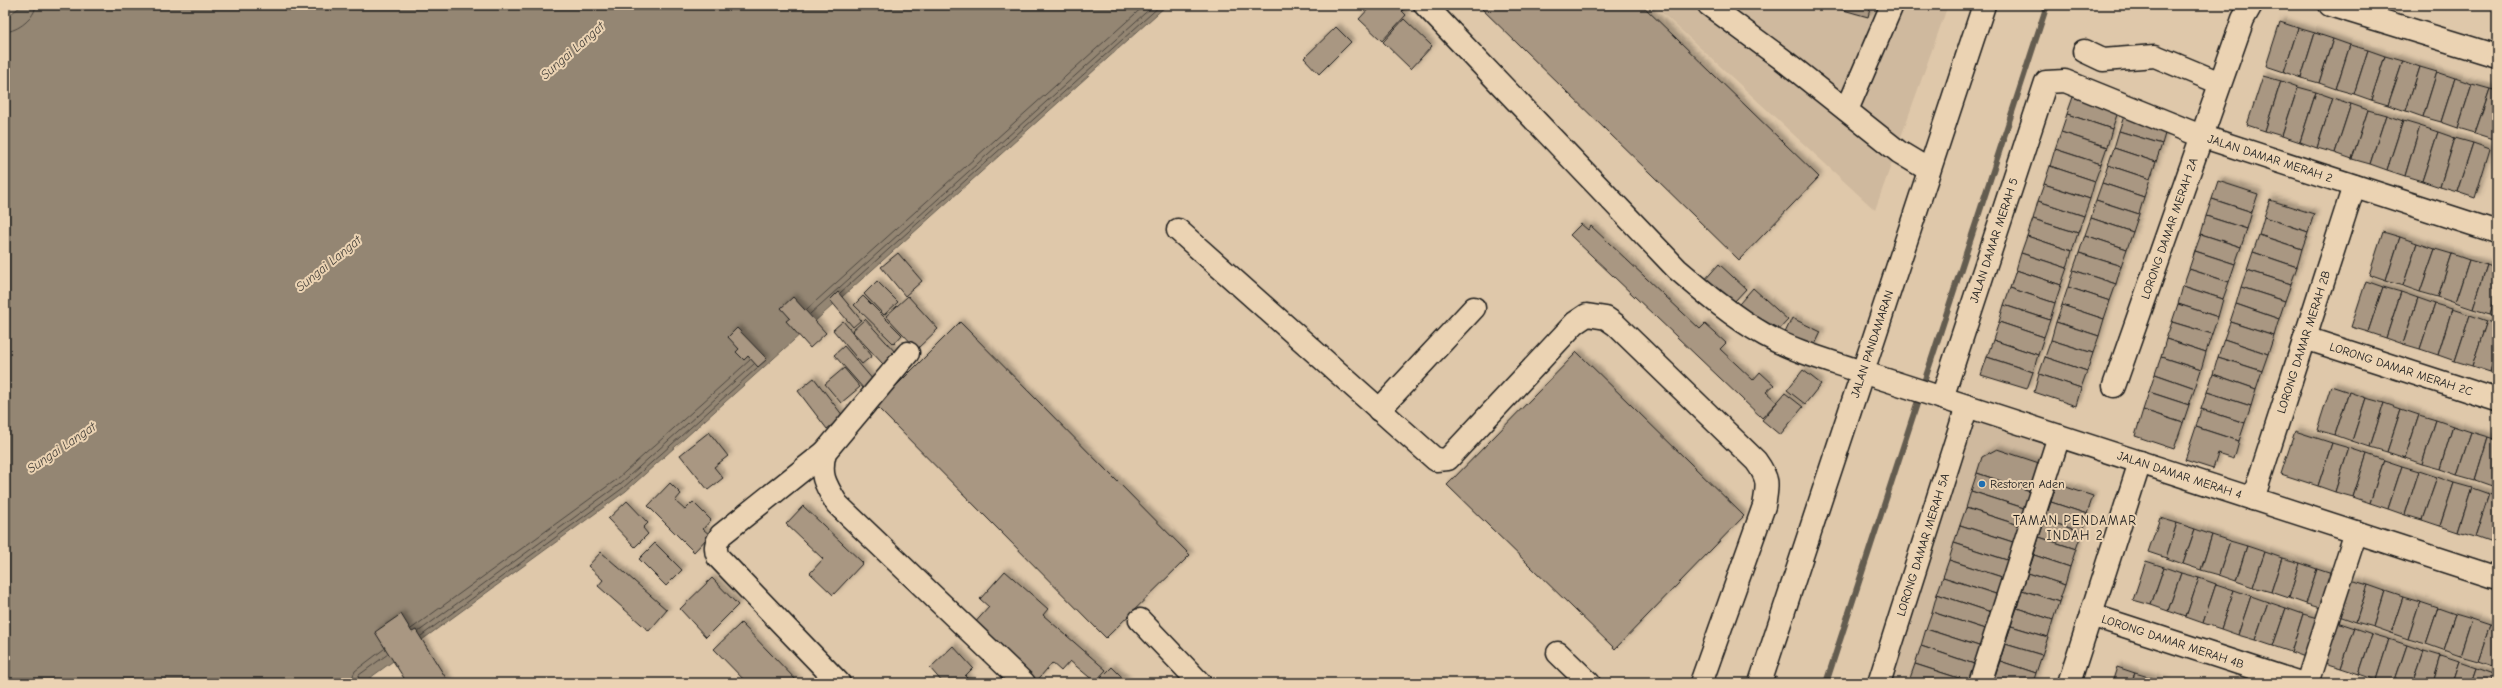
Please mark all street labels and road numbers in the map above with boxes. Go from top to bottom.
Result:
street label: JALAN DAMAR MERAH 2 [2206,132,2334,185]
street label: LORONG DAMAR MERAH 2A [2138,156,2201,301]
street label: JALAN DAMAR MERAH 5 [1967,176,2021,305]
street label: LORONG DAMAR MERAH 2B [2274,269,2333,415]
street label: JALAN PANDAMARAN [1848,289,1896,399]
street label: LORONG DAMAR MERAH 2C [2328,339,2474,399]
street label: JALAN DAMAR MERAH 4 [2116,448,2244,502]
street label: LORONG DAMAR MERAH 5A [1894,472,1952,618]
street label: LORONG DAMAR MERAH 4B [2100,612,2246,671]

